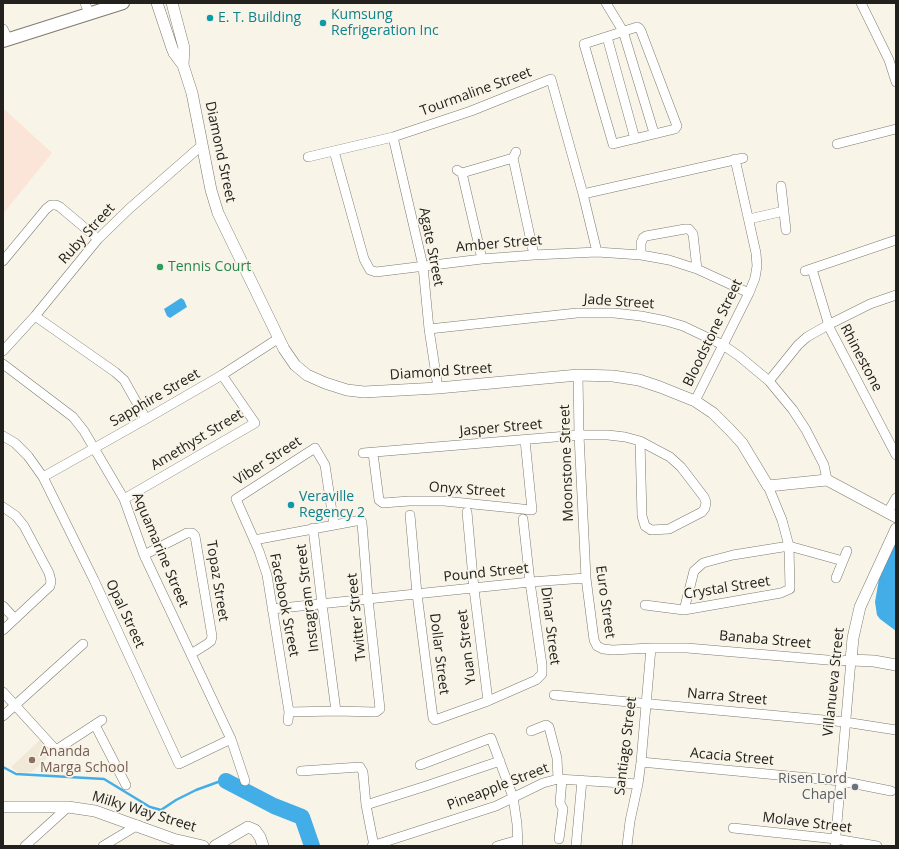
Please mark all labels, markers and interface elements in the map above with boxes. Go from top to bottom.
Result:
place label: Kumsung Refrigeration Inc [331,7,439,40]
place label: E. T. Building [218,10,301,26]
marker: E. T. Building [205,13,215,23]
marker: Kumsung Refrigeration Inc [318,18,328,28]
street label: Tourmaline Street [418,64,534,120]
street label: Diamond Street [201,100,239,204]
street label: Ruby Street [55,200,119,268]
street label: Agate Street [415,206,447,288]
street label: Amber Street [455,232,543,256]
place label: Tennis Court [168,259,251,275]
marker: Tennis Court [155,262,165,272]
street label: Bloodstone Street [680,277,746,389]
street label: Jade Street [583,291,655,313]
street label: Rhinestone [836,322,886,394]
street label: Diamond Street [389,360,493,384]
street label: Sapphire Street [107,365,203,431]
street label: Moonstone Street [557,404,577,522]
street label: Amethyst Street [148,406,246,474]
street label: Jasper Street [459,416,543,440]
street label: Viber Street [231,433,305,489]
street label: Onyx Street [428,479,506,501]
place label: Veraville Regency 2 [299,489,365,522]
street label: Aquamarine Street [128,490,192,610]
marker: Veraville Regency 2 [286,500,296,510]
street label: Topaz Street [202,539,232,623]
street label: Instagram Street [293,543,323,653]
street label: Facebook Street [266,552,302,658]
street label: Pound Street [443,560,529,586]
street label: Euro Street [592,565,618,639]
street label: Twitter Street [344,572,370,662]
street label: Crystal Street [683,573,771,603]
street label: Opal Street [102,577,148,651]
street label: Dinar Street [537,586,563,666]
street label: Yuan Street [454,608,480,686]
street label: Dollar Street [426,612,452,696]
street label: Villanueva Street [820,627,848,737]
street label: Banaba Street [718,628,812,652]
street label: Narra Street [686,685,768,709]
street label: Santiago Street [612,696,640,796]
place label: Ananda Marga School [40,744,128,776]
street label: Acacia Street [689,745,775,769]
marker: Ananda Marga School [27,755,37,765]
street label: Pineapple Street [445,760,551,814]
place label: Risen Lord Chapel [778,771,847,804]
marker: Risen Lord Chapel [850,782,860,792]
street label: Milky Way Street [90,788,198,836]
street label: Molave Street [761,809,853,837]

